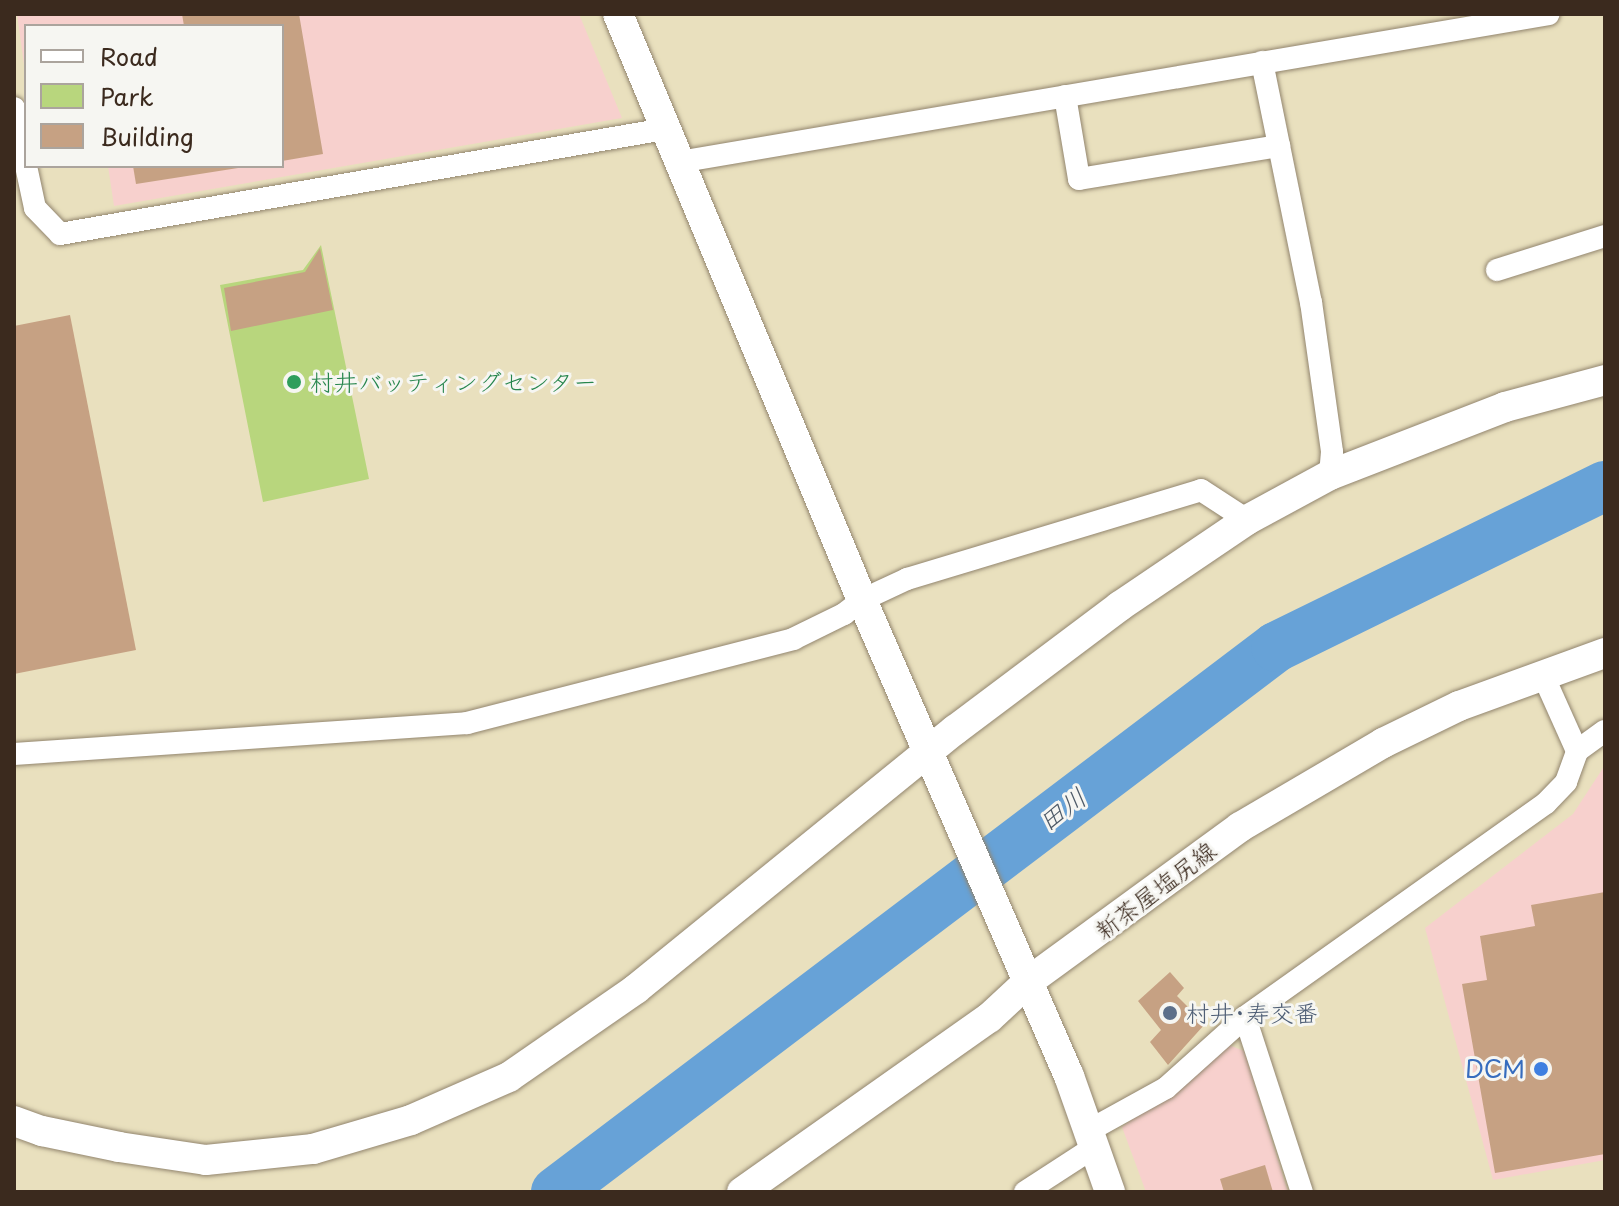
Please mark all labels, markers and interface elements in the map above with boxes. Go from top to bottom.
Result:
legend [24,24,284,168]
text: Road [100,38,158,74]
text: Park [100,78,154,114]
text: Building [100,118,194,154]
place label: 村井バッティングセンター [310,368,598,396]
marker: 村井バッティングセンター [285,373,303,391]
water label: 田川 [1032,781,1092,837]
street label: 新茶屋塩尻線 [1089,835,1221,945]
place label: 村井･寿交番 [1186,999,1318,1027]
marker: 村井･寿交番 [1161,1004,1179,1022]
place label: DCM [1465,1055,1525,1083]
marker: DCM [1532,1060,1550,1078]

